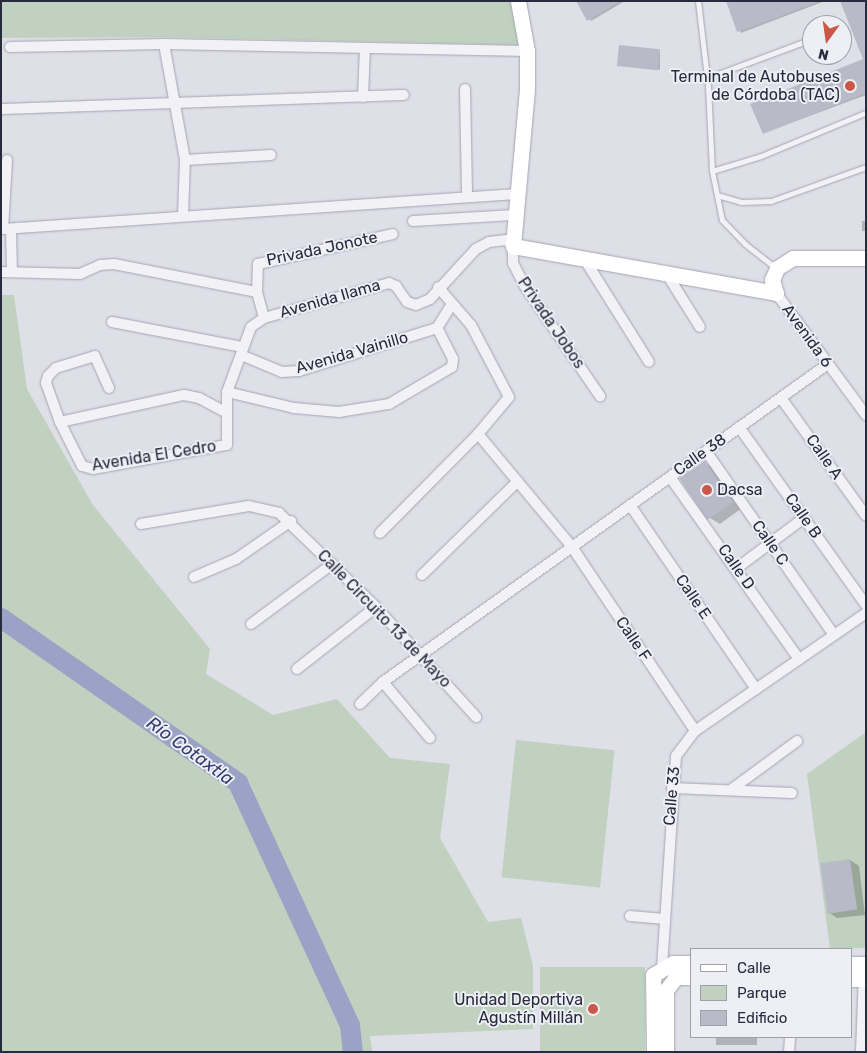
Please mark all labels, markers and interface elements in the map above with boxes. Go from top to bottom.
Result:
north arrow [802,15,852,65]
text: N [817,45,830,64]
place label: Terminal de Autobuses de Córdoba (TAC) [670,67,840,105]
marker: Terminal de Autobuses de Córdoba (TAC) [844,80,856,92]
street label: Privada Jonote [265,228,379,270]
street label: Privada Jobos [513,274,589,372]
street label: Avenida Ilama [277,275,383,323]
street label: Avenida 6 [778,301,836,371]
street label: Avenida Vainillo [293,328,411,378]
street label: Calle 38 [670,430,730,480]
street label: Calle A [802,431,846,483]
street label: Avenida El Cedro [91,437,217,475]
place label: Dacsa [717,480,763,500]
marker: Dacsa [701,484,713,496]
street label: Calle B [781,490,825,542]
street label: Calle C [748,517,792,569]
street label: Calle D [713,541,759,593]
street label: Calle Circuito 13 de Mayo [313,546,455,692]
street label: Calle E [671,571,715,623]
street label: Calle F [611,613,655,665]
water label: Río Cotaxtla [142,712,238,790]
street label: Calle 33 [660,766,684,826]
legend [690,948,852,1038]
text: Calle [737,959,771,977]
text: Parque [737,984,787,1002]
place label: Unidad Deportiva Agustín Millán [454,990,583,1028]
marker: Unidad Deportiva Agustín Millán [587,1003,599,1015]
text: Edificio [737,1009,787,1027]

